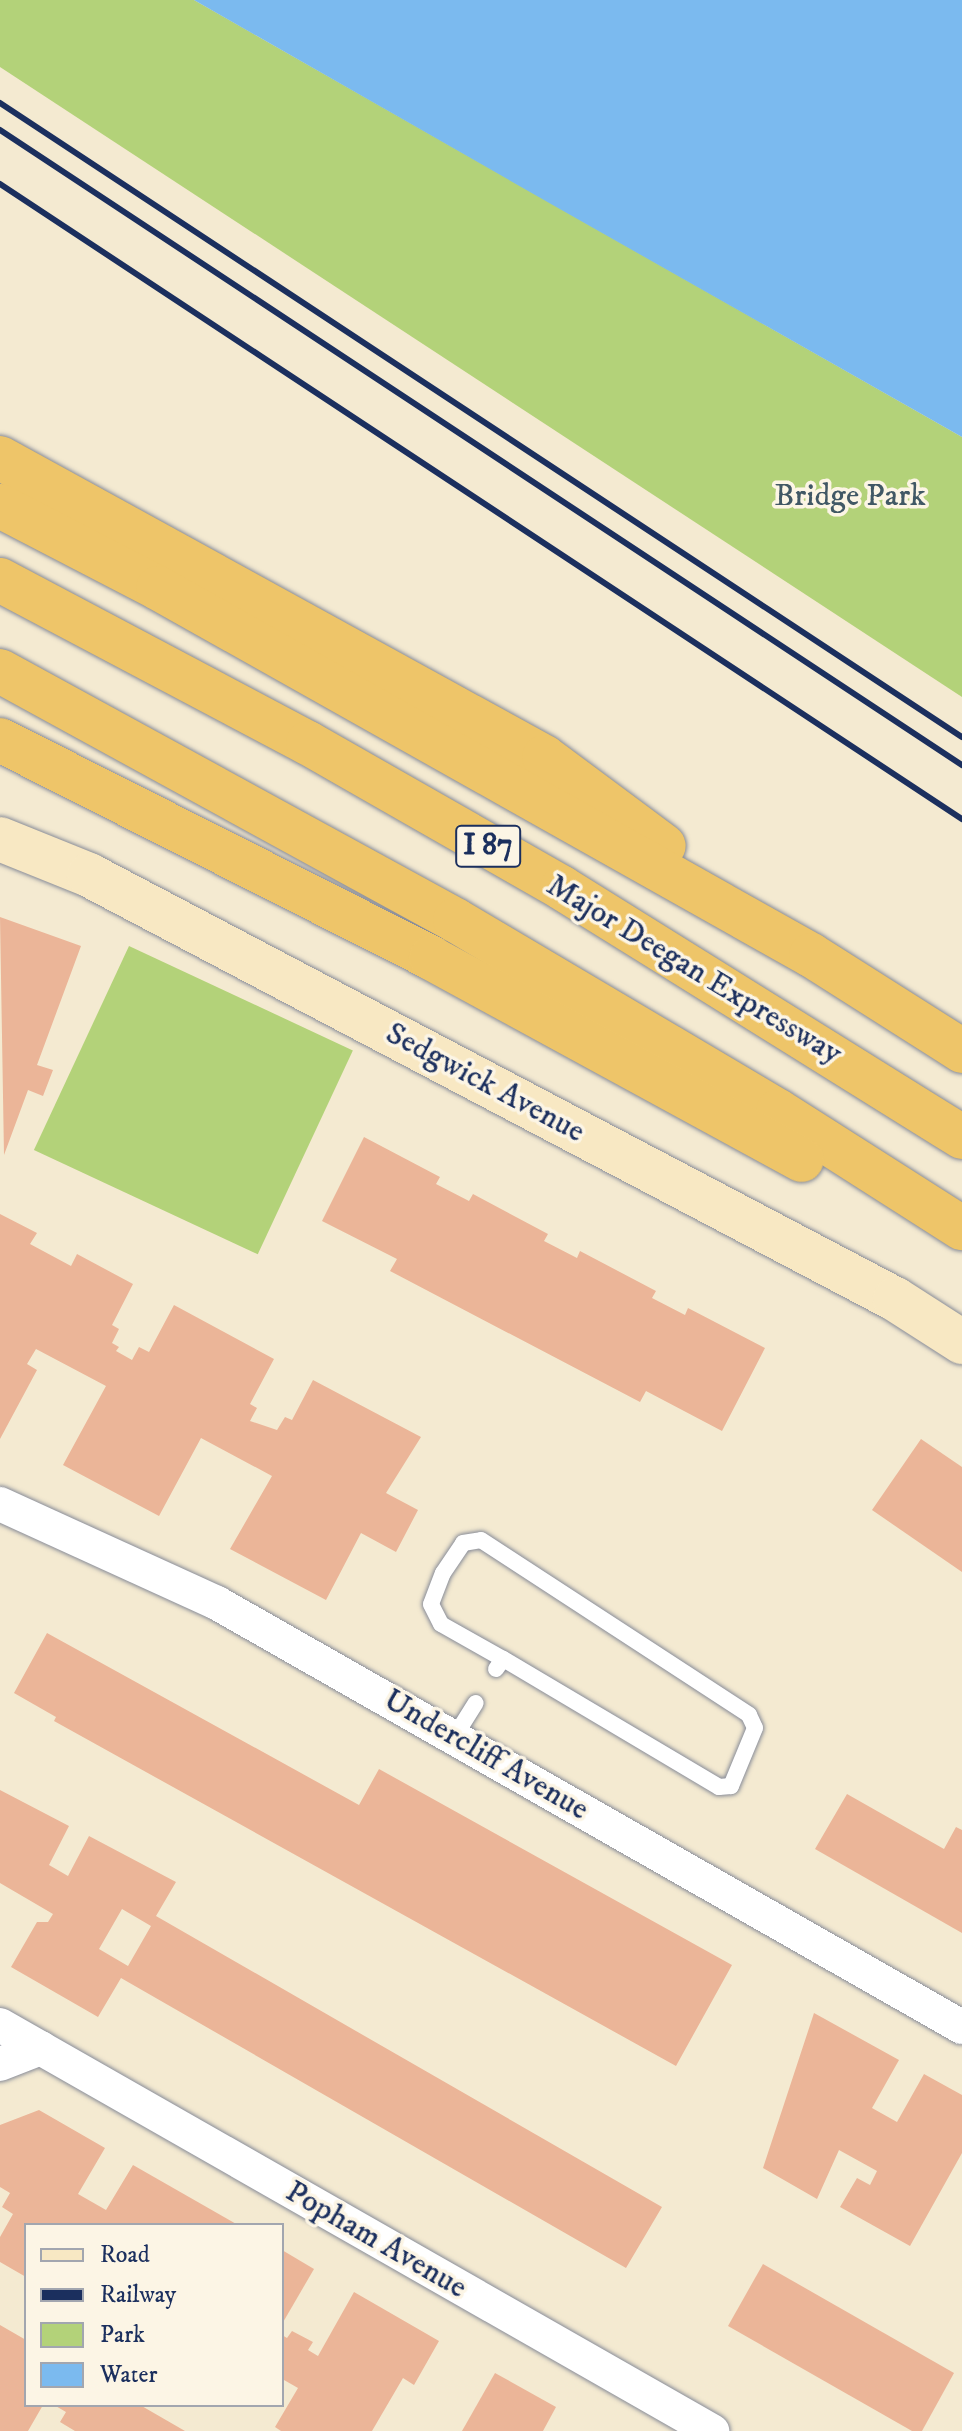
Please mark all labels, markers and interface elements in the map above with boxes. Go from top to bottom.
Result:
park label: Bridge Park [774,477,926,515]
road number: I 87 [454,820,522,872]
street label: Major Deegan Expressway [539,867,849,1073]
street label: Sedgwick Avenue [379,1014,591,1152]
street label: Undercliff Avenue [377,1681,595,1829]
street label: Popham Avenue [278,2173,474,2307]
legend [24,2223,284,2407]
text: Road [100,2240,150,2270]
text: Railway [100,2280,176,2310]
text: Park [100,2320,145,2350]
text: Water [100,2360,157,2390]

